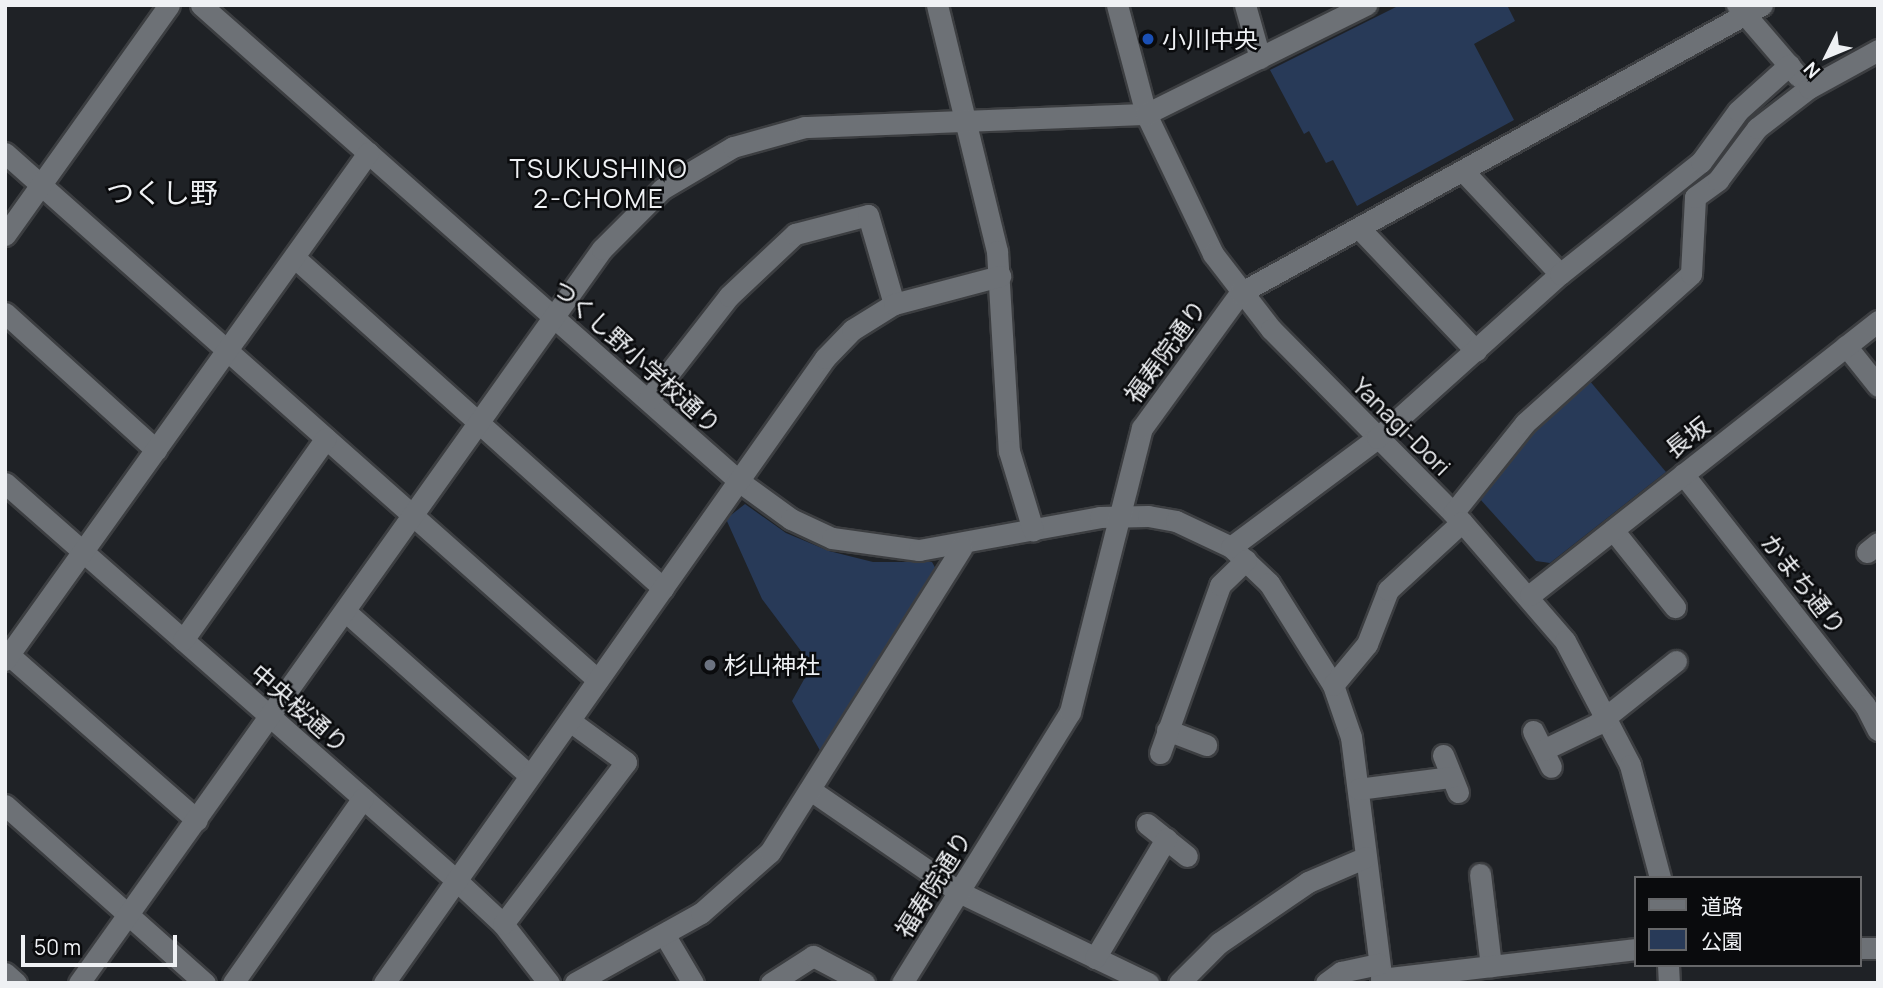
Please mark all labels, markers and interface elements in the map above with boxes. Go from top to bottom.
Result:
north arrow [1792,21,1862,91]
place label: 小川中央 [1162,25,1258,53]
marker: 小川中央 [1140,31,1156,47]
text: N [1797,56,1826,84]
district label: TSUKUSHINO 2-CHOME [511,153,687,214]
district label: つくし野 [106,175,218,209]
street label: つくし野小学校通り [547,273,727,439]
street label: 福寿院通り [1118,294,1212,408]
street label: Yanagi-Dori [1347,371,1457,481]
street label: 長坂 [1659,411,1715,463]
street label: かまち通り [1756,528,1852,640]
place label: 杉山神社 [724,651,820,679]
marker: 杉山神社 [702,657,718,673]
street label: 中央桜通り [245,658,355,758]
street label: 福寿院通り [889,825,977,943]
legend [1634,876,1862,967]
text: 道路 [1701,892,1743,920]
scale bar [24,922,180,966]
text: 公園 [1701,927,1743,955]
text: 50 m [34,933,81,961]

